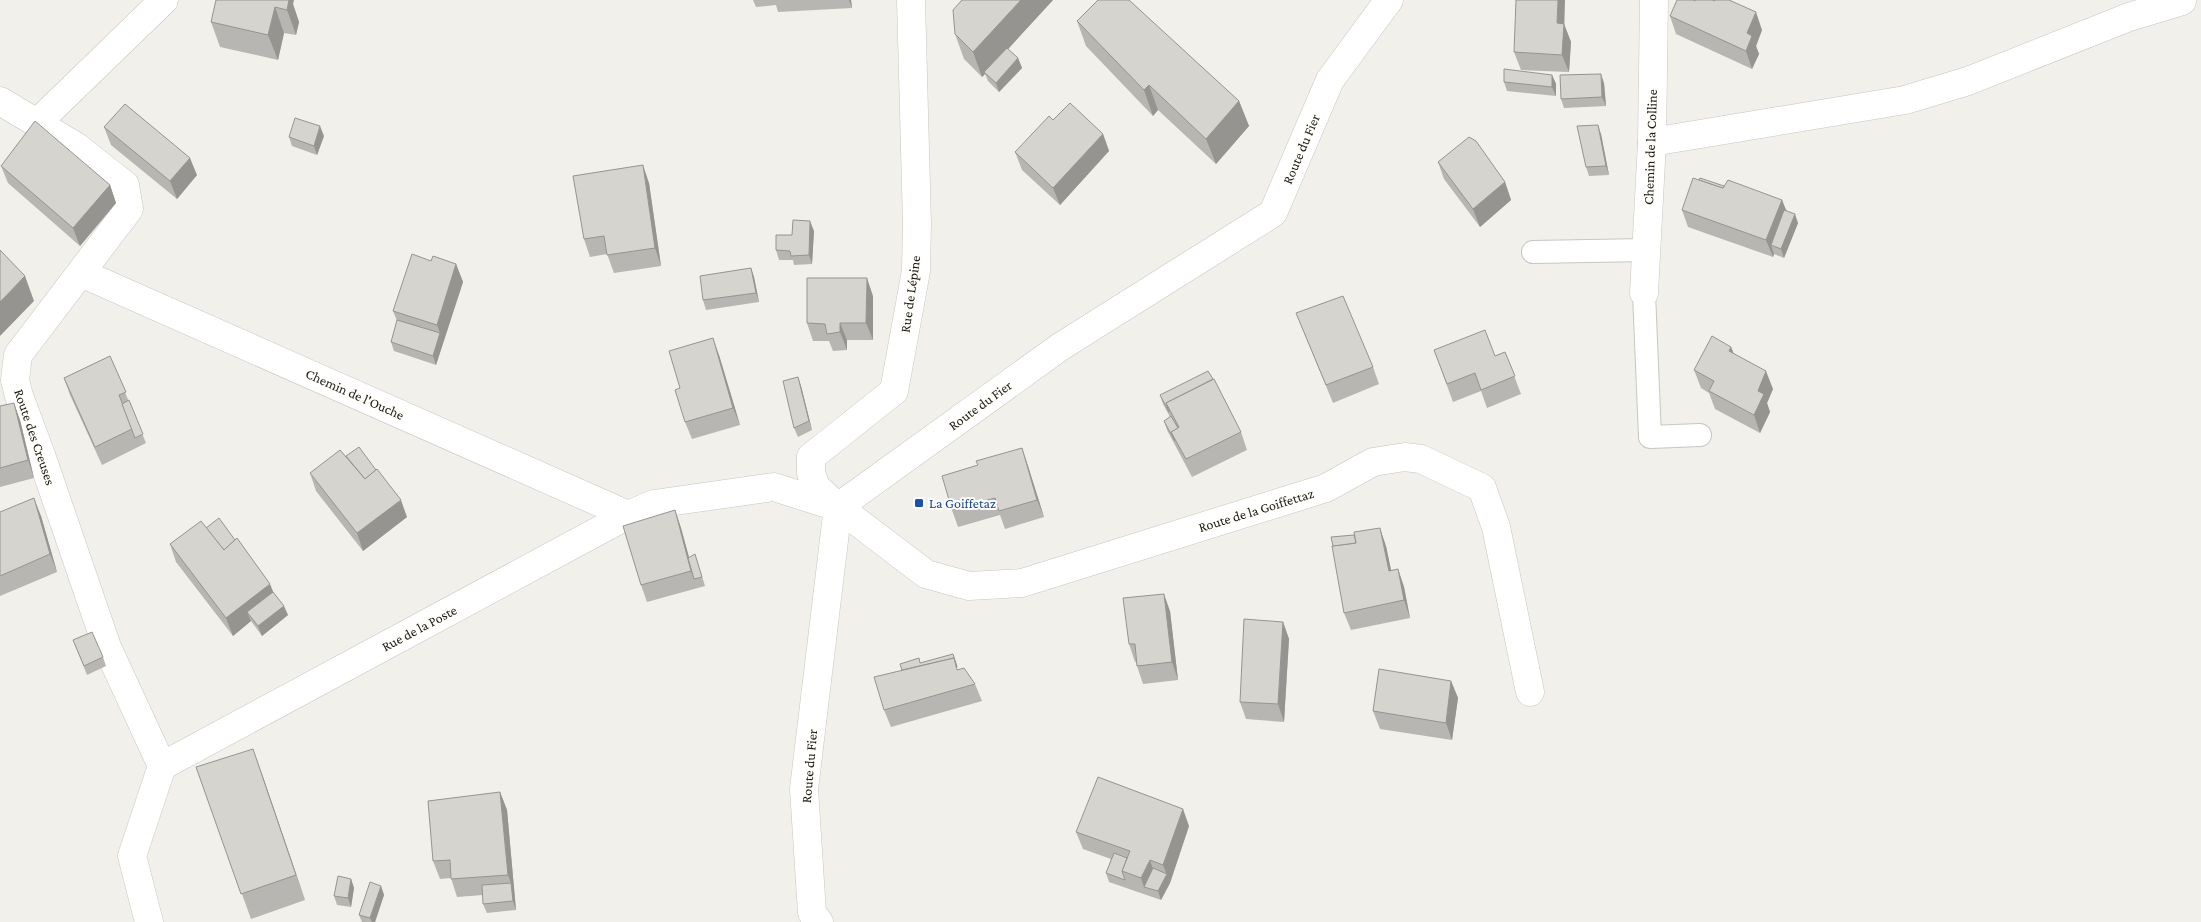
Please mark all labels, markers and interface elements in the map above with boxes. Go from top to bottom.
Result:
street label: Chemin de la Colline [1640,89,1660,205]
street label: Route du Fier [1279,112,1323,186]
street label: Rue de Lépine [897,254,923,334]
street label: Chemin de l'Ouche [303,365,407,423]
street label: Route du Fier [945,377,1015,433]
street label: Route des Creuses [11,387,59,487]
street label: Route de la Goiffettaz [1196,485,1316,535]
place label: La Goiffetaz [929,495,996,511]
marker: La Goiffetaz [913,497,925,509]
street label: Rue de la Poste [379,602,459,654]
street label: Route du Fier [798,728,820,804]

